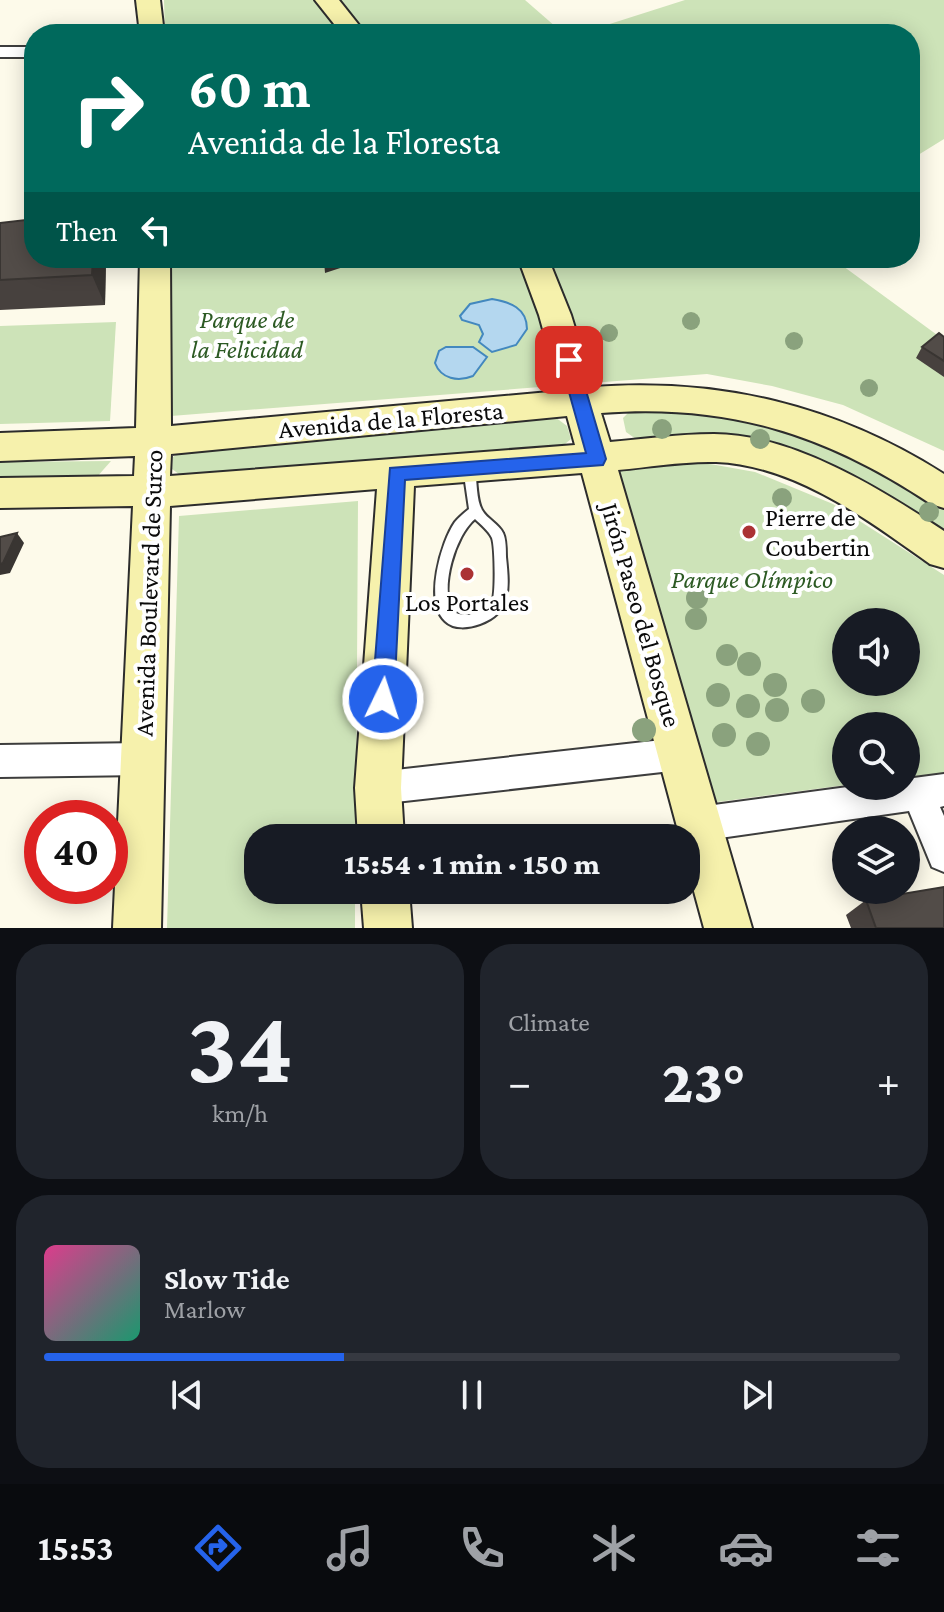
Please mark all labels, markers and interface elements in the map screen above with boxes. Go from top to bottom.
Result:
icon: right [56,56,160,160]
text: 60 m [188,57,311,119]
text: Avenida de la Floresta [188,122,501,162]
icon: left [134,208,178,252]
text: Then [56,214,118,247]
park label: Parque de la Felicidad [191,305,304,364]
pin [535,326,603,394]
icon: arrive [547,338,591,382]
street label: Avenida de la Floresta [277,396,505,444]
street label: Avenida Boulevard de Surco [129,449,169,737]
street label: Jirón Paseo del Bosque [595,498,687,730]
place label: Pierre de Coubertin [765,503,870,562]
marker: Pierre de Coubertin [740,523,758,541]
marker: Los Portales [458,565,476,583]
park label: Parque Olímpico [671,565,833,594]
place label: Los Portales [405,588,529,617]
map controls [832,608,920,904]
button: sound [832,608,920,696]
position arrow [341,657,425,741]
button: search [832,712,920,800]
speed limit sign: 40 [24,800,128,904]
button: layers [832,816,920,904]
text: 15:54 · 1 min · 150 m [344,847,600,880]
text: 34 [187,989,293,1104]
text: Climate [508,1008,590,1037]
text: 23° [662,1048,746,1115]
text: − [508,1058,531,1106]
text: + [877,1058,900,1106]
text: km/h [212,1099,268,1128]
text: Slow Tide [164,1262,290,1295]
text: Marlow [164,1295,245,1324]
icon: previous [165,1373,209,1417]
icon: pause [450,1373,494,1417]
icon: next [735,1373,779,1417]
icon: directions [190,1520,246,1576]
icon: music [322,1520,378,1576]
icon: phone [454,1520,510,1576]
icon: climate [586,1520,642,1576]
icon: car [718,1520,774,1576]
icon: filters [850,1520,906,1576]
text: 15:53 [38,1528,114,1568]

